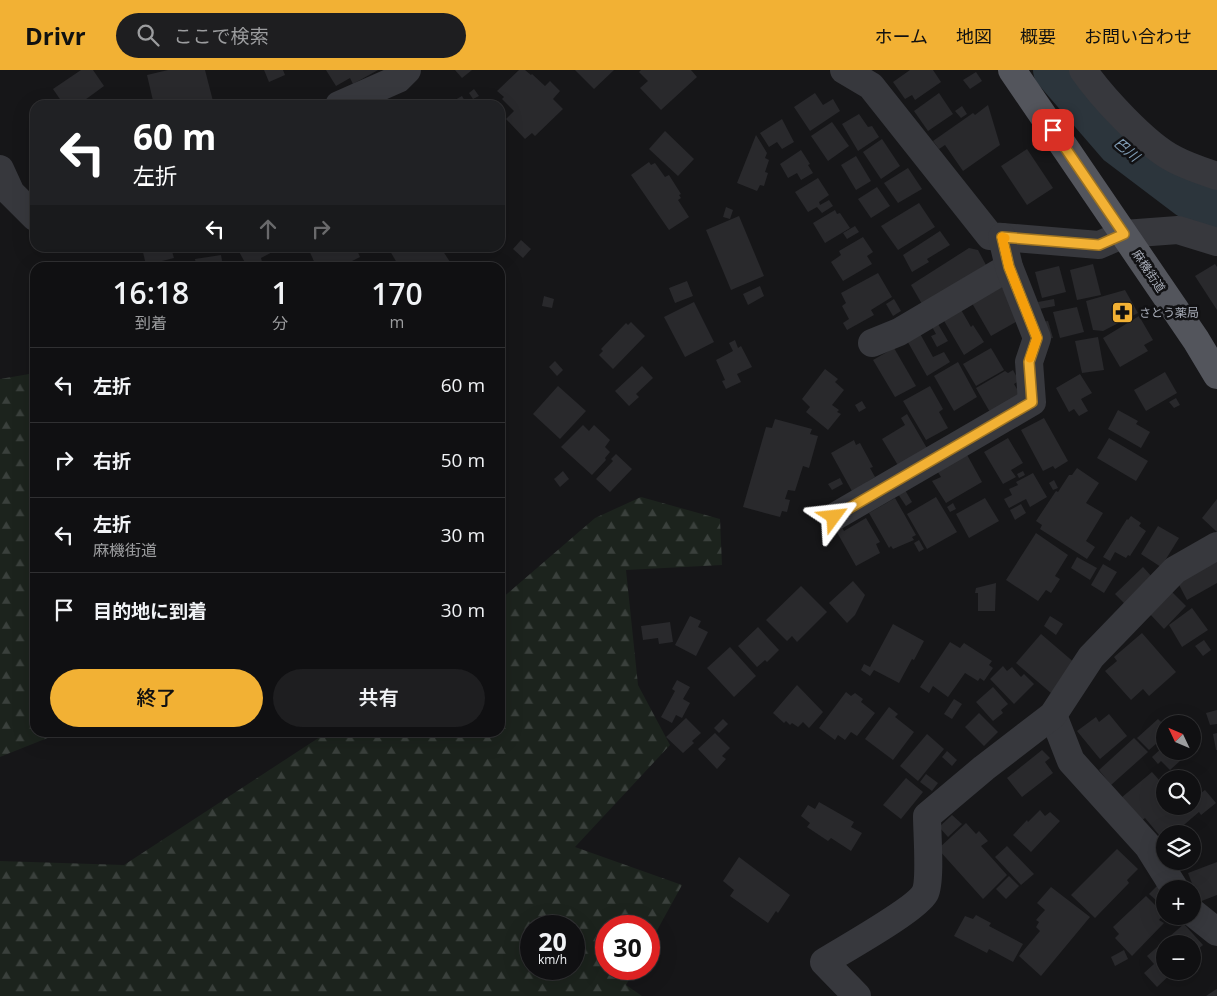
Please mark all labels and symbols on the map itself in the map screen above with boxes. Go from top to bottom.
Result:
pin [1032,109,1074,151]
water label: 巴川 [1110,133,1145,167]
street label: 麻機街道 [1129,246,1169,296]
pharmacy icon: さとう薬局 [1111,300,1135,324]
place label: さとう薬局 [1139,304,1199,321]
position arrow [807,490,859,542]
north arrow [1156,715,1201,760]
speed limit sign: 30 [595,915,660,980]

